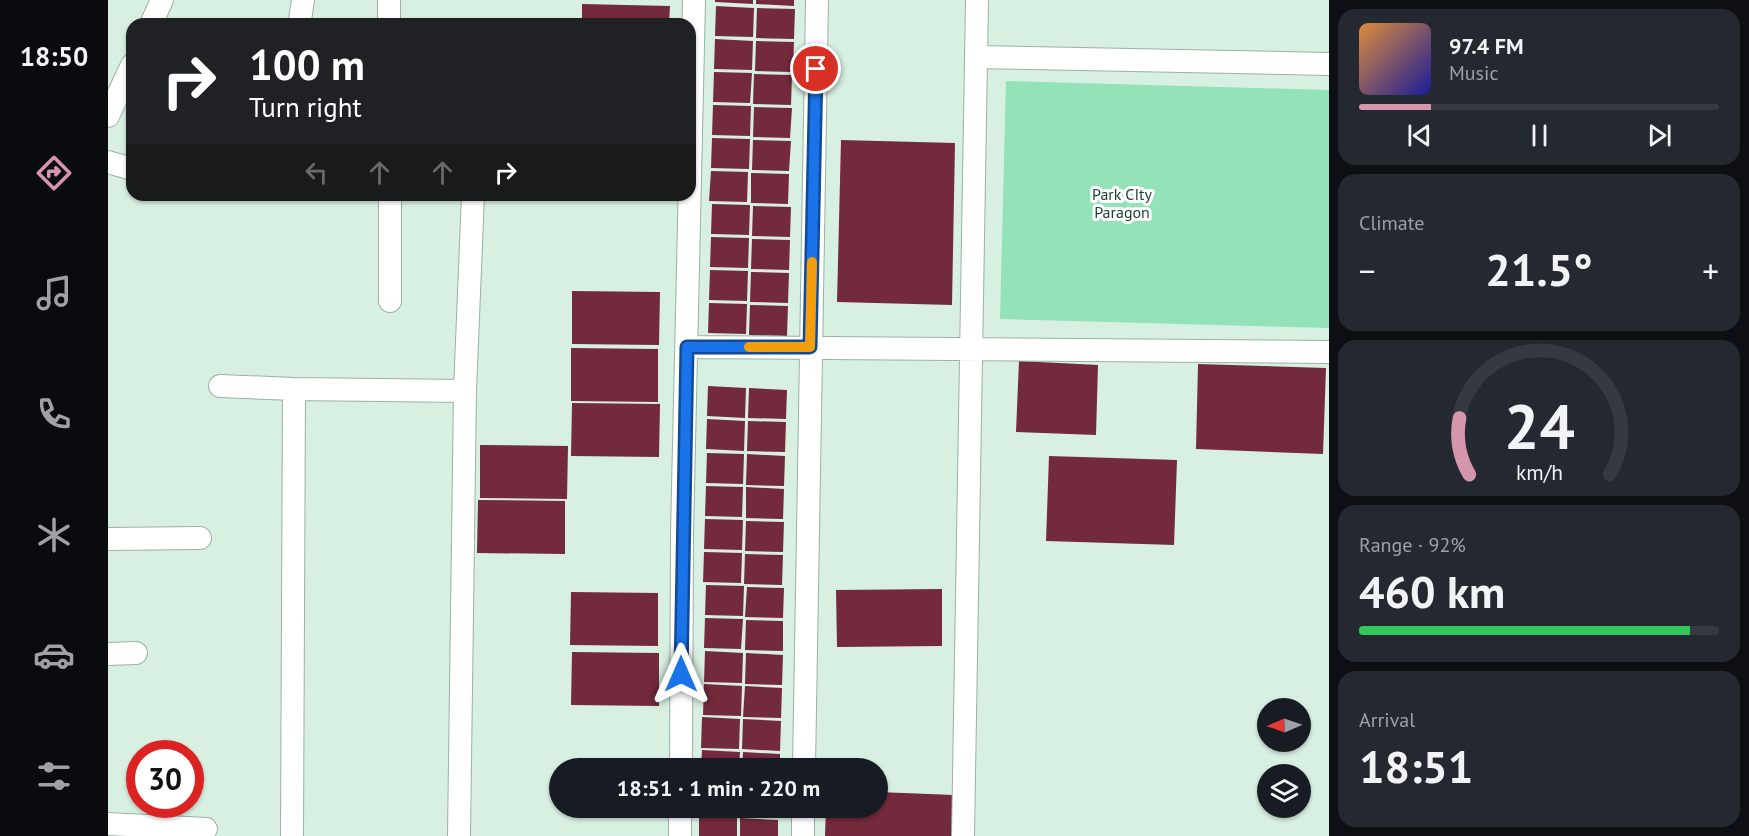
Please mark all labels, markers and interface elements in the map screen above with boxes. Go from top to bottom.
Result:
text: 97.4 FM [1449,32,1524,60]
text: 100 m [249,37,365,92]
text: 18:50 [20,39,88,73]
icon: right [150,42,228,120]
pin [790,43,841,94]
icon: arrive [799,52,832,85]
text: Music [1449,60,1498,86]
text: Turn right [249,90,362,124]
icon: previous [1403,119,1436,152]
icon: pause [1523,119,1556,152]
icon: next [1643,119,1676,152]
icon: directions [33,152,75,194]
icon: left [300,156,333,189]
icon: ahead [363,156,396,189]
icon: ahead [426,156,459,189]
icon: right [489,156,522,189]
park label: Park CIty Paragon [1092,184,1152,222]
text: Climate [1359,210,1425,236]
text: 21.5° [1485,240,1593,298]
text: − [1359,249,1376,292]
text: + [1702,249,1719,292]
icon: music [33,272,75,314]
text: 24 [1504,385,1574,466]
icon: phone [33,393,75,435]
text: km/h [1515,458,1562,486]
icon: climate [33,514,75,556]
text: Range · 92% [1359,532,1466,558]
text: 460 km [1359,562,1505,620]
icon: car [33,634,75,676]
position arrow [649,642,713,706]
north arrow [1257,698,1311,752]
map controls [1257,698,1311,818]
text: Arrival [1359,707,1415,733]
text: 18:51 [1359,737,1473,795]
speed limit sign: 30 [126,740,204,818]
icon: filters [33,755,75,797]
button: layers [1257,764,1311,818]
text: 18:51 · 1 min · 220 m [617,774,820,802]

